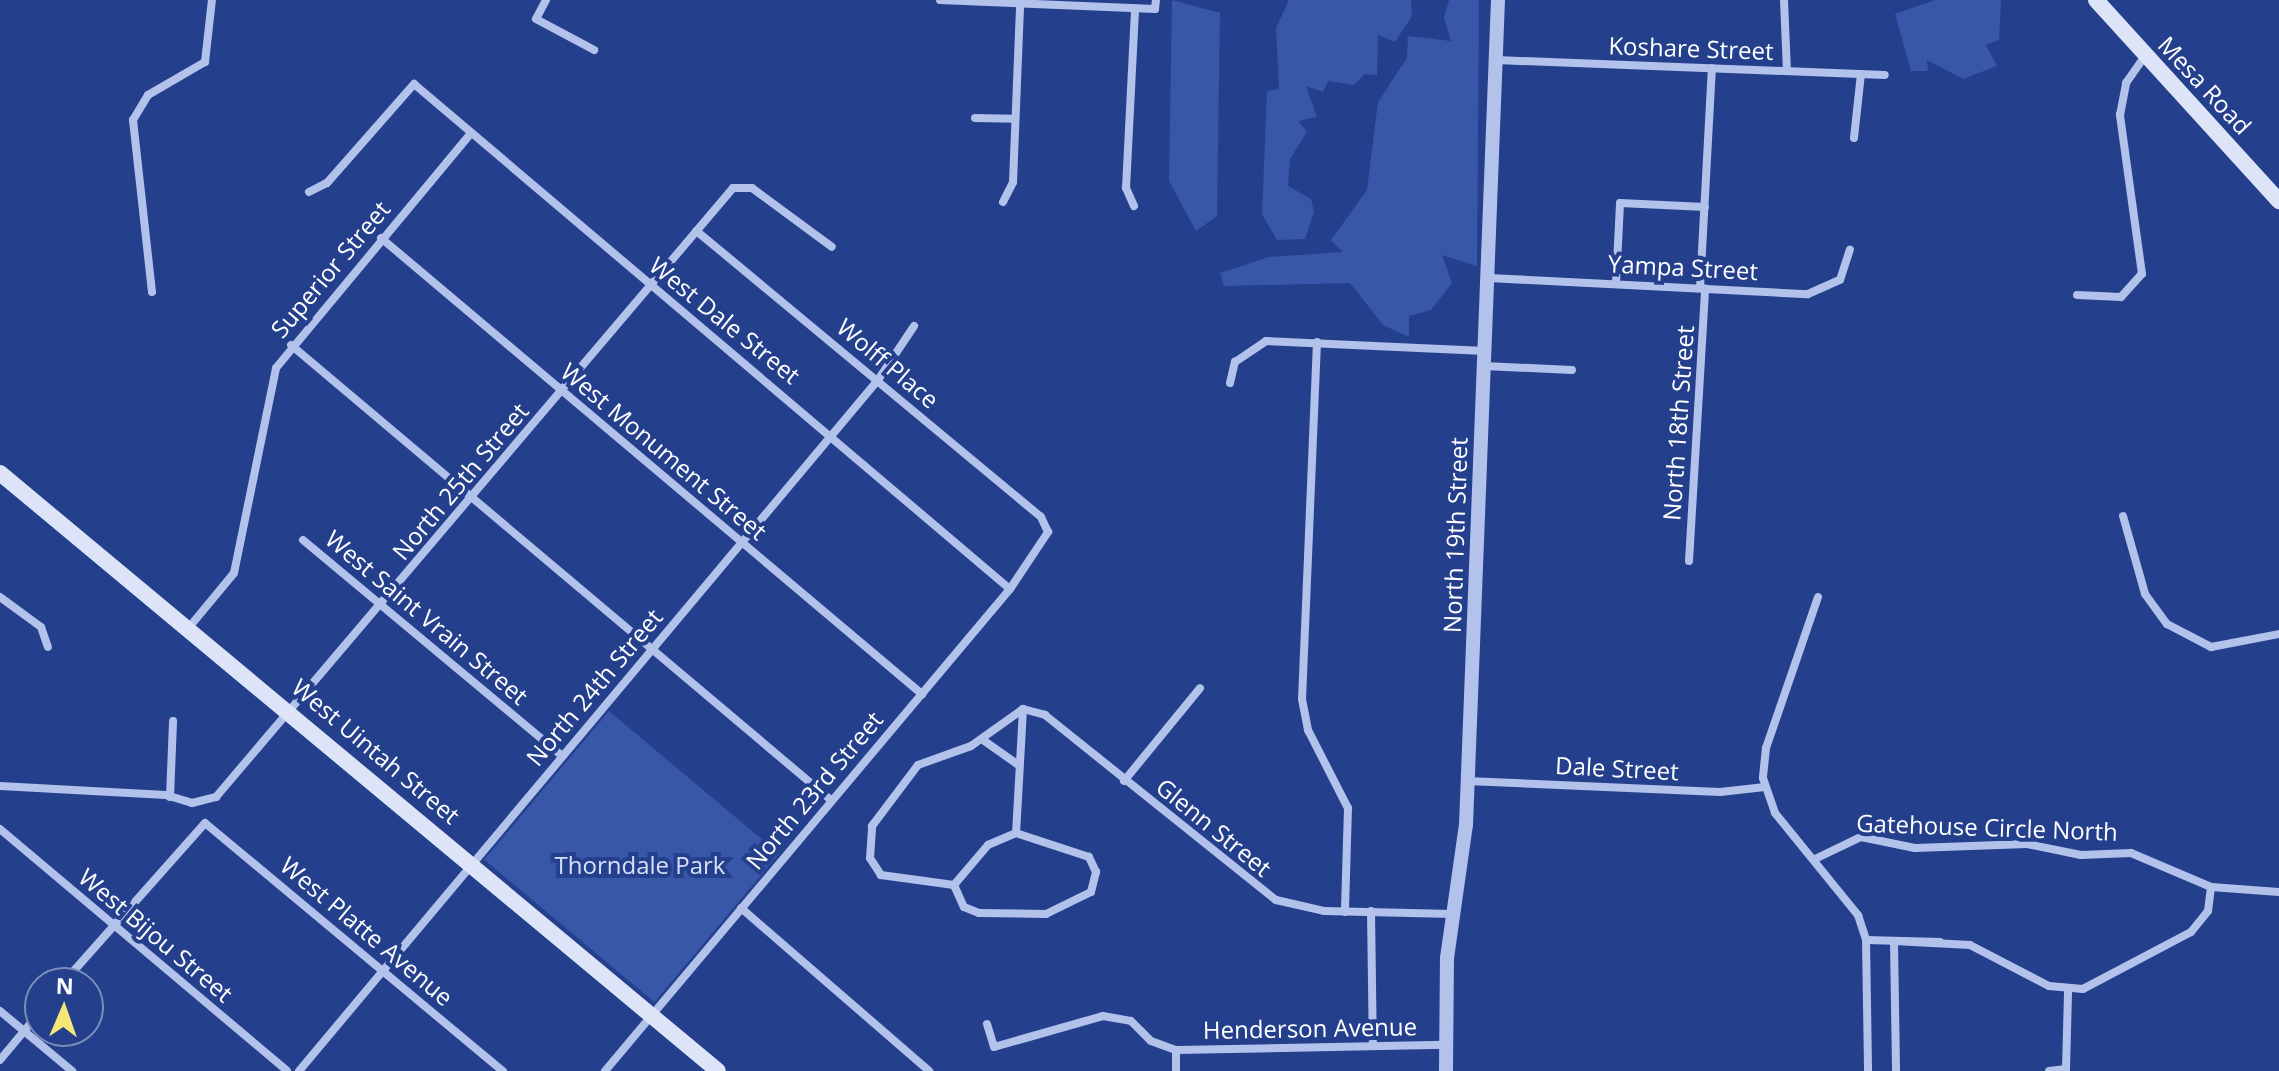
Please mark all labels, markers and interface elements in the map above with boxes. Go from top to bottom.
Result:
street label: Mesa Road [2152,30,2258,140]
street label: Koshare Street [1608,31,1774,65]
street label: Superior Street [265,195,395,343]
street label: Yampa Street [1607,249,1759,285]
street label: West Dale Street [644,250,806,390]
street label: Wolff Place [831,312,945,414]
street label: North 18th Street [1657,324,1699,522]
street label: West Monument Street [555,357,773,545]
street label: North 25th Street [386,397,534,565]
street label: North 19th Street [1437,437,1473,633]
street label: West Saint Vrain Street [320,524,534,710]
street label: North 24th Street [520,603,668,771]
street label: West Uintah Street [286,672,466,830]
street label: North 23rd Street [740,705,888,875]
street label: Dale Street [1555,750,1679,786]
street label: Glenn Street [1151,772,1277,882]
street label: Gatehouse Circle North [1856,808,2118,846]
street label: West Platte Avenue [275,851,459,1011]
park label: Thorndale Park [555,851,725,879]
street label: West Bijou Street [73,862,239,1008]
north arrow [24,967,104,1047]
text: N [55,970,74,1000]
street label: Henderson Avenue [1203,1012,1417,1044]

